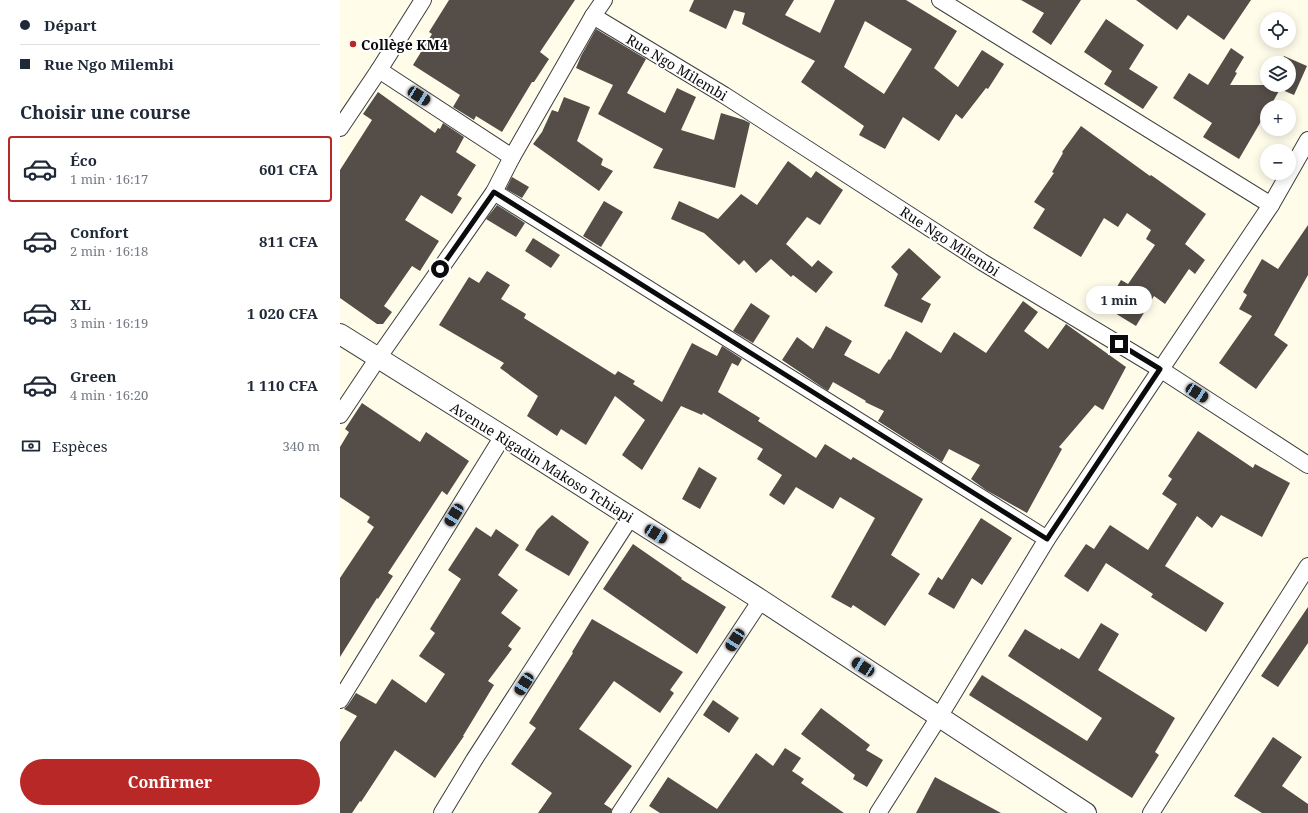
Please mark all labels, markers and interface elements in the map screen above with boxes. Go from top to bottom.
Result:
map controls [1260,12,1296,180]
button: locate [1260,12,1296,48]
text: Départ [44,15,97,35]
street label: Rue Ngo Milembi [623,29,732,105]
place label: Collège KM4 [361,35,448,54]
marker: Collège KM4 [348,39,358,49]
text: Rue Ngo Milembi [44,54,174,74]
button: layers [1260,56,1296,92]
car [406,84,432,108]
text: Choisir une course [20,100,190,124]
button: + [1260,100,1296,136]
button: − [1260,144,1296,180]
text: Éco [70,150,97,170]
icon: car [22,151,58,187]
text: 601 CFA [259,159,318,179]
text: 1 min · 16:17 [70,170,148,188]
street label: Rue Ngo Milembi [897,202,1004,281]
text: Confort [70,222,129,242]
icon: car [22,223,58,259]
text: 811 CFA [259,231,318,251]
text: 2 min · 16:18 [70,242,148,260]
route start [431,260,449,278]
callout: 1 min [1086,286,1152,314]
text: 1 min [1101,291,1137,309]
text: XL [70,294,91,314]
icon: car [22,295,58,331]
text: 1 020 CFA [247,303,318,323]
text: 3 min · 16:19 [70,314,148,332]
route end [1110,335,1128,353]
text: Green [70,366,117,386]
icon: car [22,367,58,403]
text: 1 110 CFA [247,375,318,395]
car [1184,381,1210,405]
text: 4 min · 16:20 [70,386,148,404]
street label: Avenue Rigadin Makoso Tchiapi [447,398,638,527]
icon: cash [20,435,42,457]
text: Espèces [52,436,108,456]
text: 340 m [283,437,320,455]
car [443,502,465,528]
car [643,523,669,545]
car [723,627,747,653]
car [850,655,876,679]
car [512,671,536,697]
button: Confirmer [20,759,320,805]

